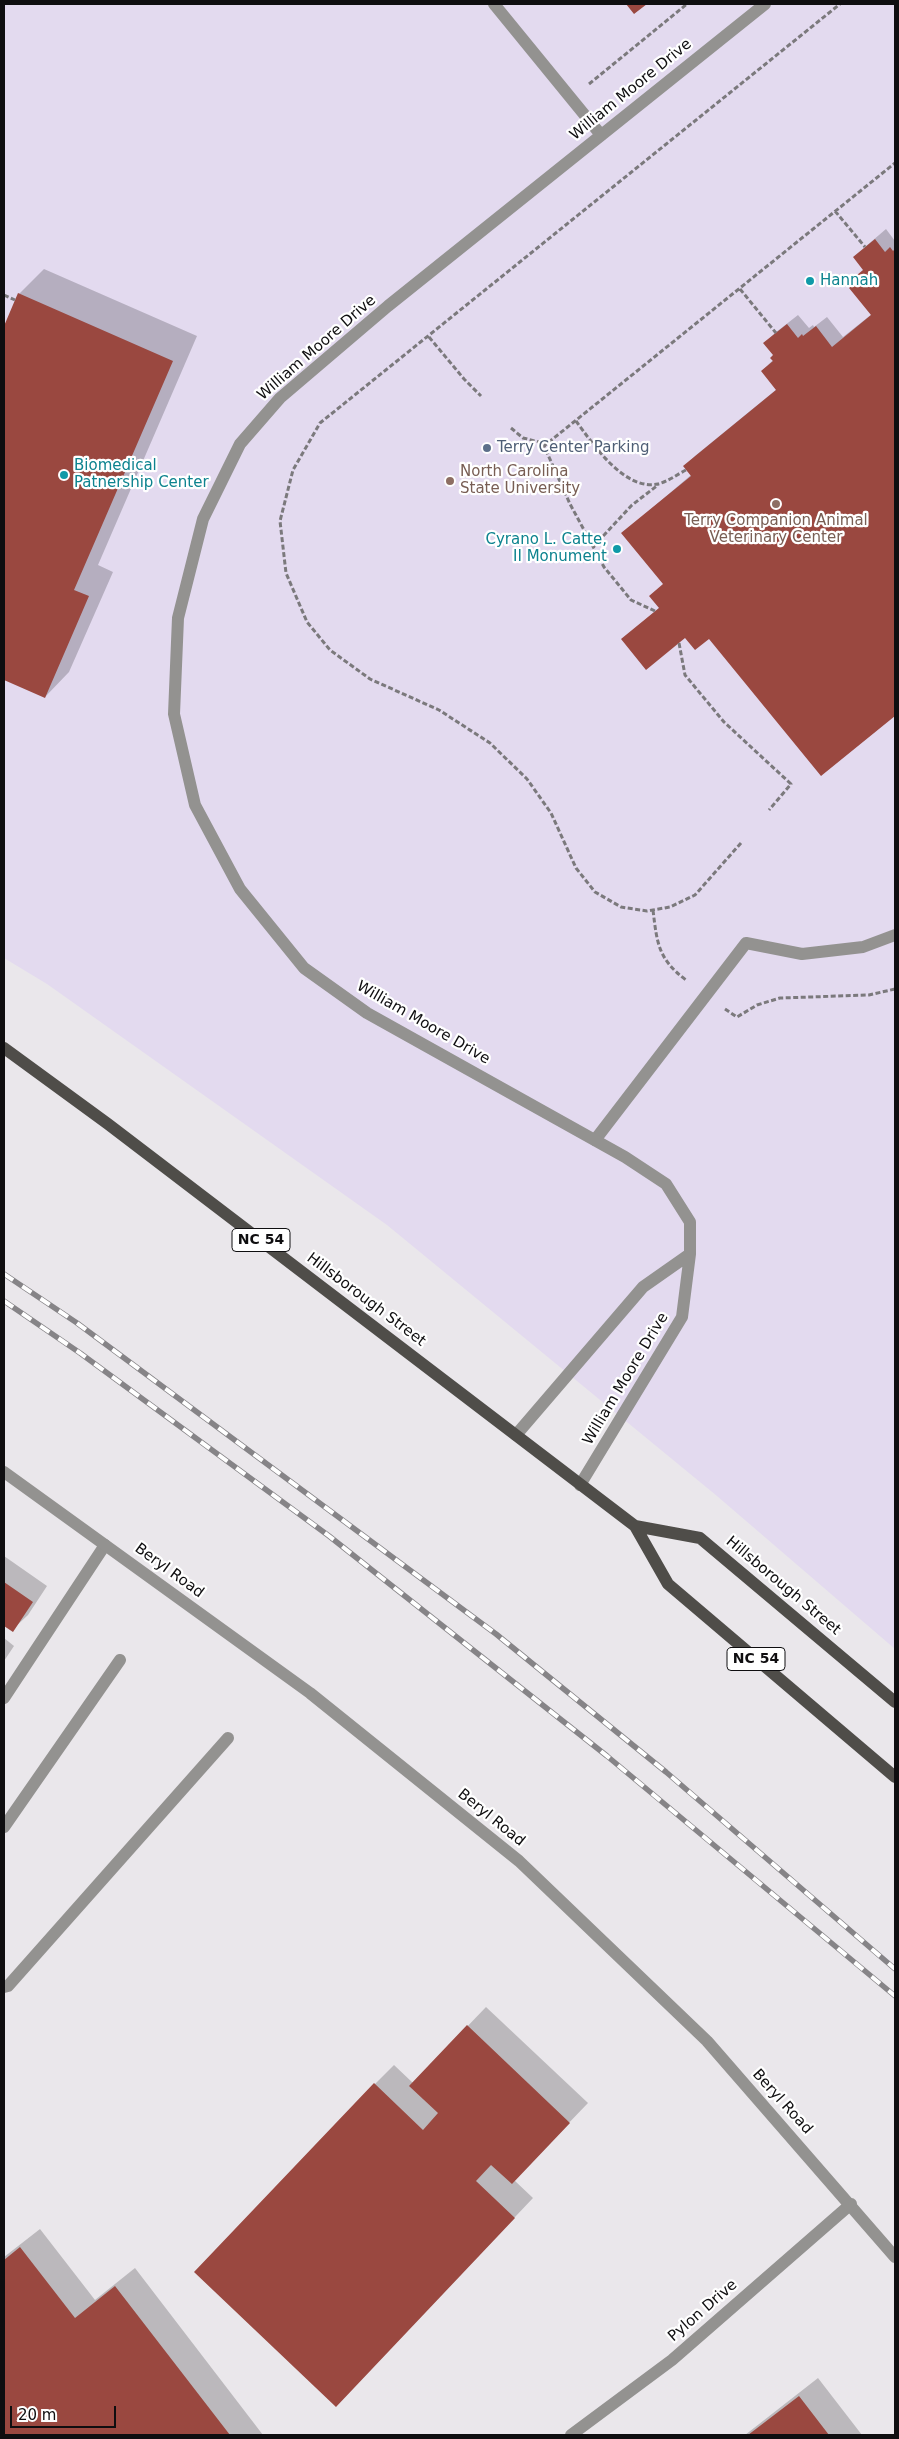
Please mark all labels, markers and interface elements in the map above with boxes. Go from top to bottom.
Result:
street label: William Moore Drive [567,36,695,144]
place label: Hannah [820,272,878,290]
marker: Hannah [804,275,816,287]
street label: William Moore Drive [254,292,380,404]
place label: Terry Center Parking [497,439,649,457]
marker: Terry Center Parking [481,442,493,454]
place label: Biomedical Patnership Center [74,457,209,492]
place label: North Carolina State University [460,463,580,498]
marker: Biomedical Patnership Center [58,469,70,481]
marker: North Carolina State University [444,475,456,487]
marker: Terry Companion Animal Veterinary Center [770,498,782,510]
place label: Terry Companion Animal Veterinary Center [684,512,868,547]
place label: Cyrano L. Catte, II Monument [486,531,607,566]
marker: Cyrano L. Catte, II Monument [611,543,623,555]
street label: William Moore Drive [353,977,493,1069]
road number: NC 54 [232,1228,290,1252]
street label: Hillsborough Street [303,1249,429,1351]
street label: William Moore Drive [579,1310,673,1448]
street label: Hillsborough Street [722,1533,844,1639]
street label: Beryl Road [131,1540,207,1602]
road number: NC 54 [727,1648,785,1670]
street label: Beryl Road [454,1785,528,1851]
street label: Beryl Road [748,2066,816,2138]
street label: Pylon Drive [665,2276,741,2346]
scale bar [12,2396,119,2428]
text: 20 m [18,2406,56,2424]

